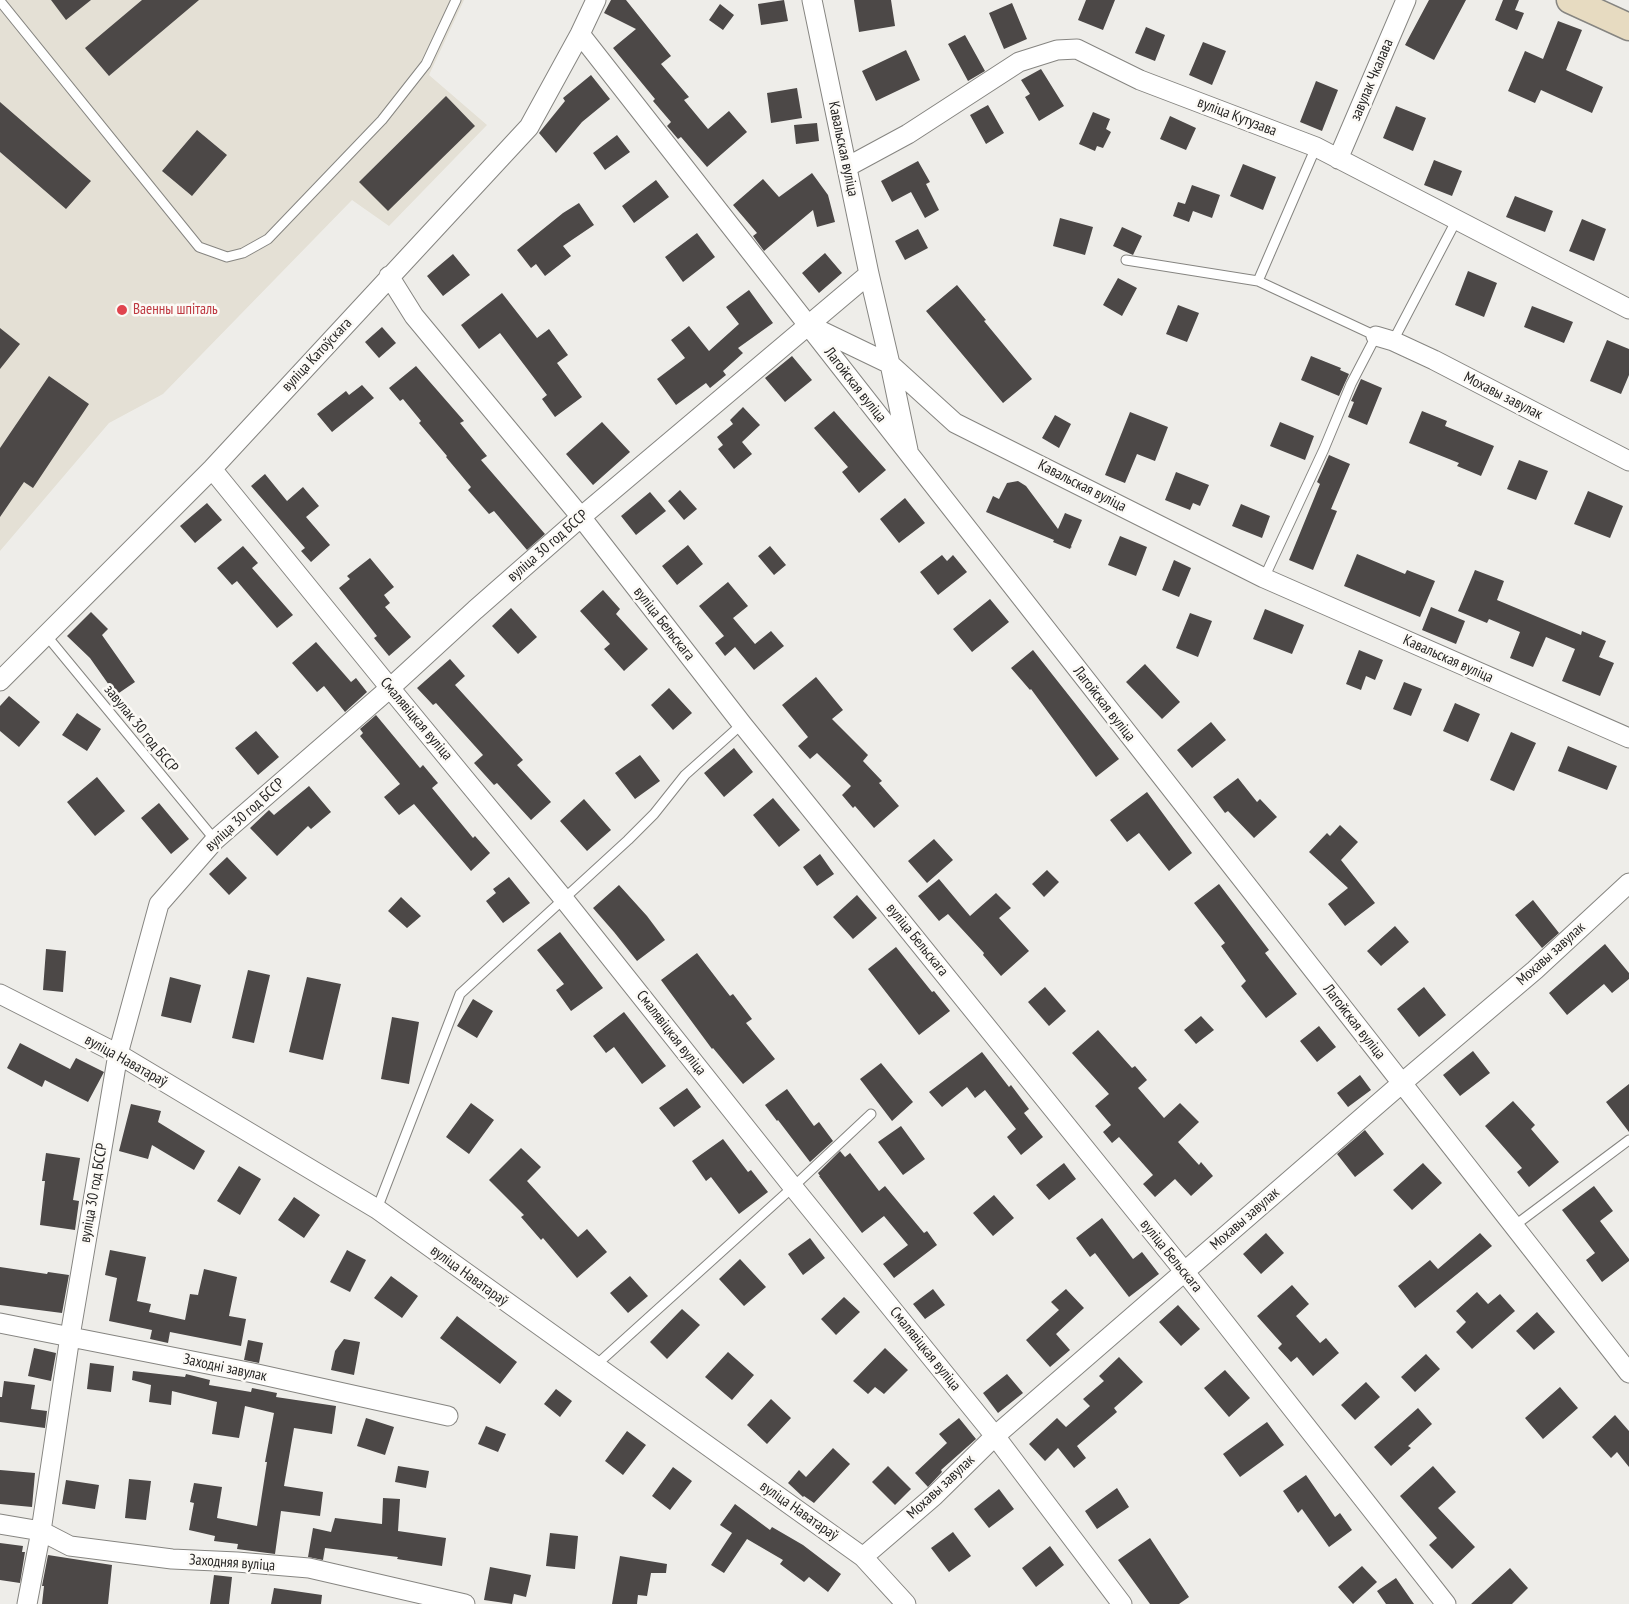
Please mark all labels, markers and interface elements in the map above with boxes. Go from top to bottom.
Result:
street label: завулак Чкалава [1347,36,1397,124]
street label: вуліца Кутузава [1195,94,1279,140]
street label: Кавальская вуліца [824,100,862,198]
place label: Ваенны шпіталь [133,301,218,319]
marker: Ваенны шпіталь [115,303,129,317]
street label: вуліца Катоўскага [278,314,356,396]
street label: Лагойская вуліца [820,344,890,426]
street label: Мохавы завулак [1461,368,1545,424]
street label: Кавальская вуліца [1035,456,1129,516]
street label: вуліца 30 год БССР [504,506,592,586]
street label: вуліца Бельскага [630,584,698,664]
street label: Кавальская вуліца [1400,631,1496,687]
street label: Лагойская вуліца [1069,663,1139,745]
street label: Смалявіцкая вуліца [376,674,456,764]
street label: завулак 30 год БССР [100,681,182,777]
street label: вуліца 30 год БССР [202,775,288,855]
street label: вуліца Бельскага [882,900,952,980]
street label: Мохавы завулак [1513,919,1589,989]
street label: Лагойская вуліца [1319,981,1389,1063]
street label: Смалявіцкая вуліца [632,987,710,1079]
street label: вуліца Наватараў [82,1031,170,1091]
street label: вуліца 30 год БССР [76,1142,112,1244]
street label: Мохавы завулак [1207,1184,1283,1254]
street label: вуліца Бельскага [1136,1216,1206,1296]
street label: вуліца Наватараў [427,1242,511,1310]
street label: Смалявіцкая вуліца [886,1303,964,1395]
street label: Заходні завулак [181,1350,269,1386]
street label: Мохавы завулак [903,1451,979,1523]
street label: вуліца Наватараў [756,1477,842,1545]
street label: Заходняя вуліца [188,1551,276,1575]

